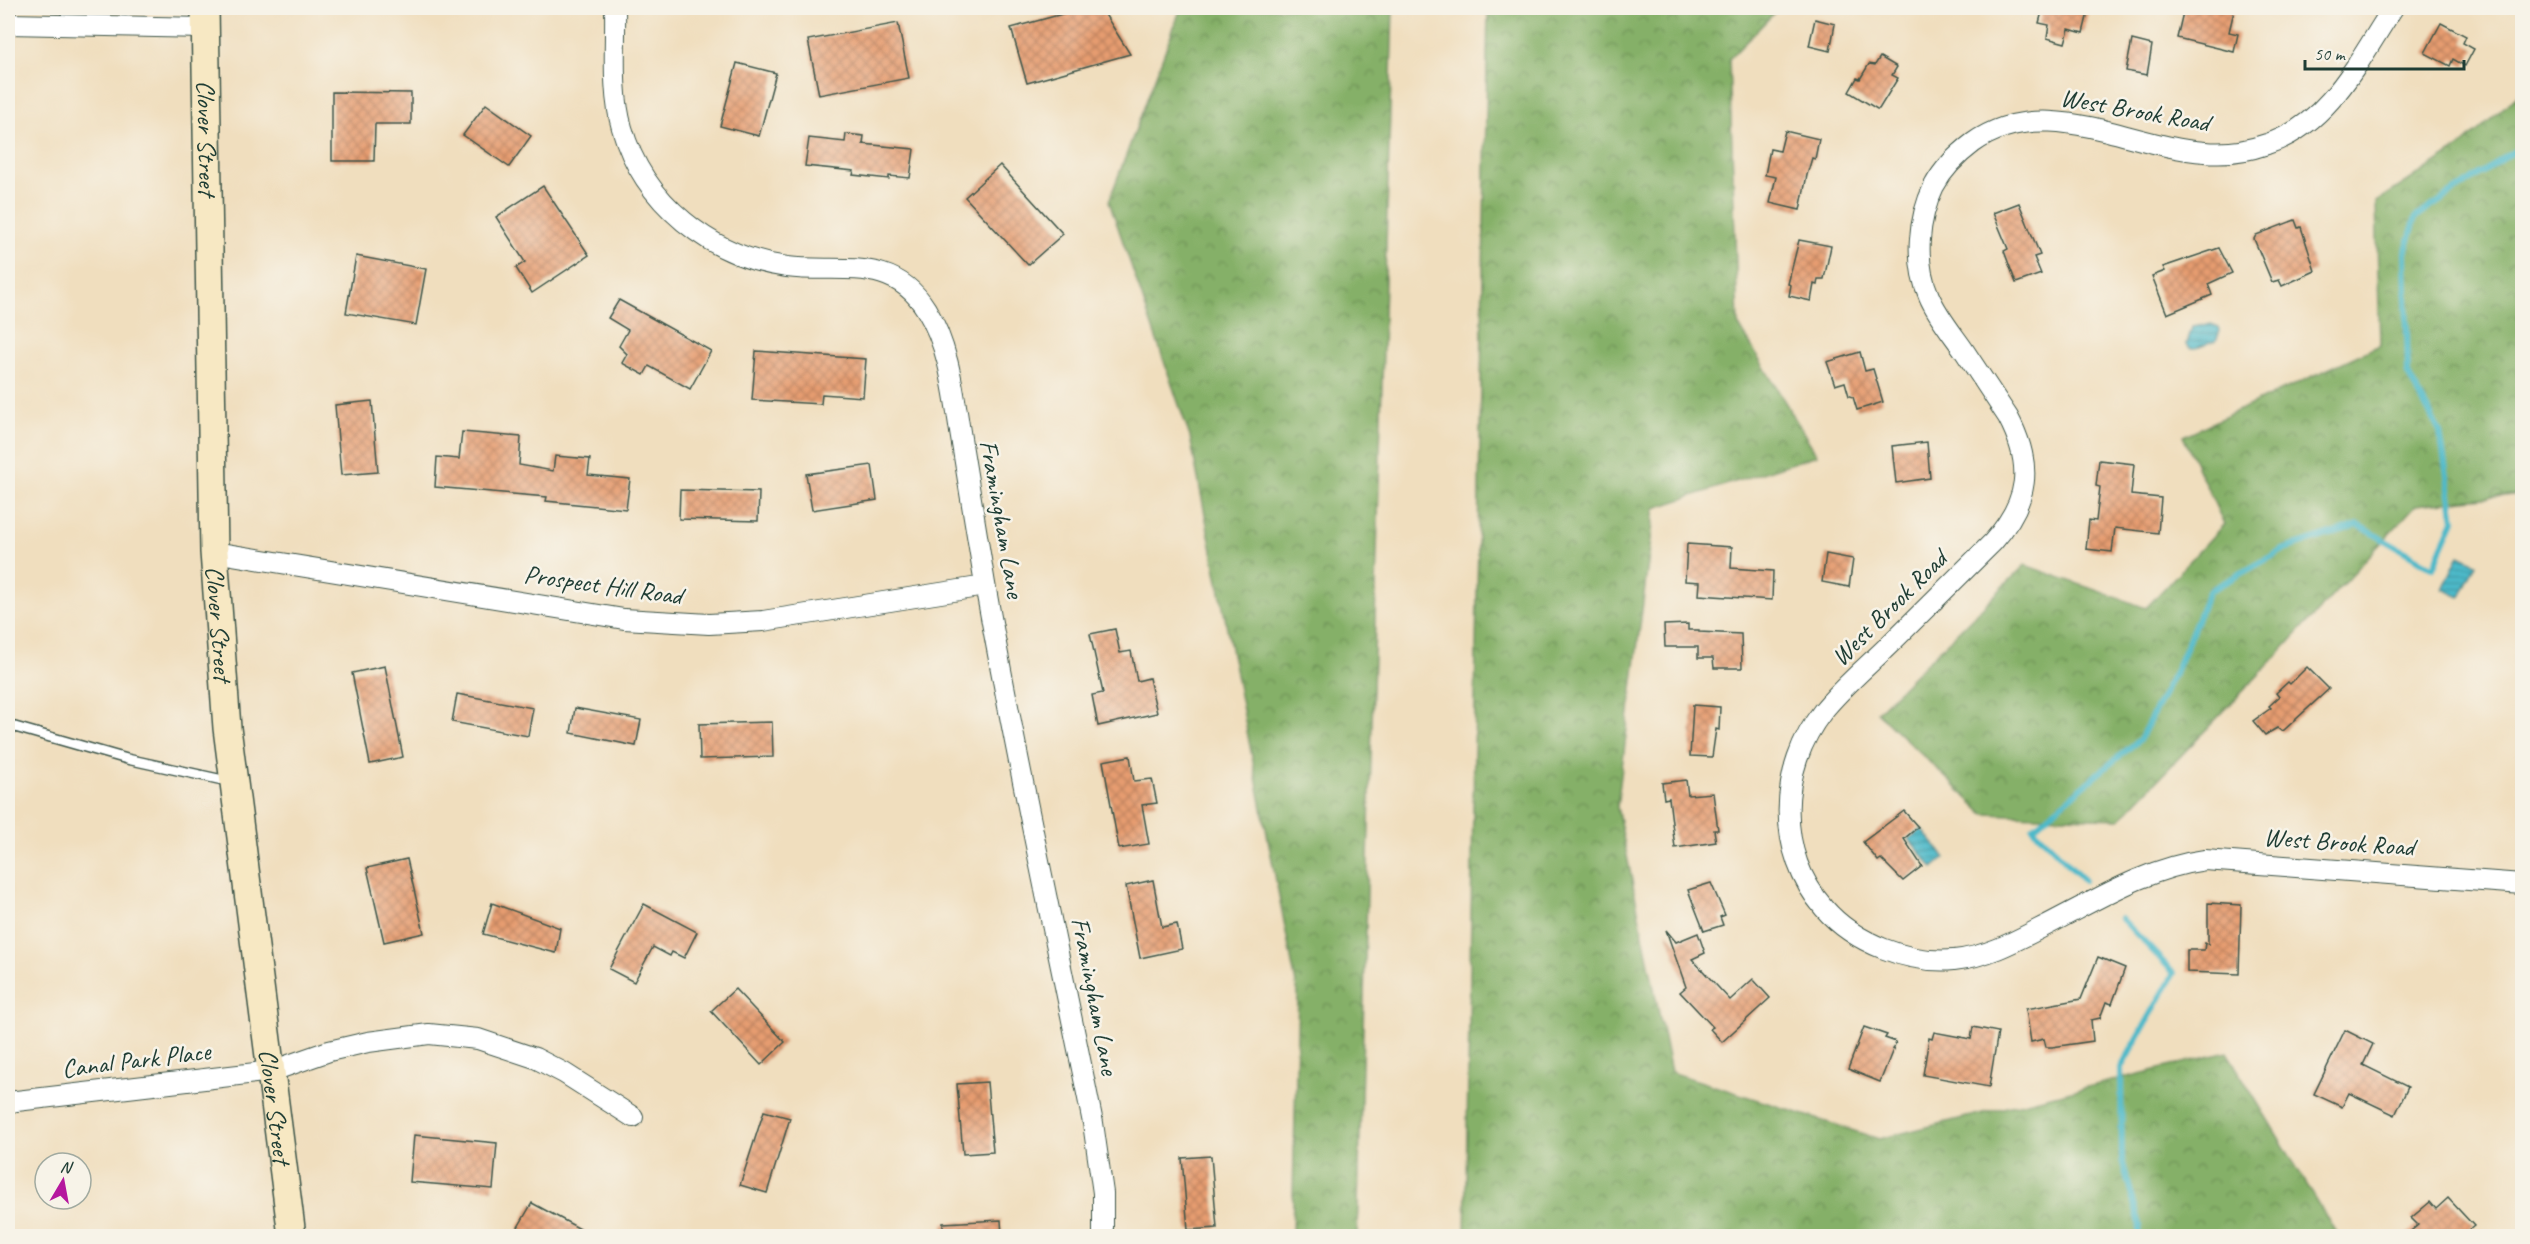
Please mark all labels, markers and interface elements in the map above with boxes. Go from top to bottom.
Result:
scale bar [2305,33,2464,71]
text: 50 m [2314,43,2347,65]
street label: Clover Street [190,80,225,199]
street label: West Brook Road [2058,81,2216,140]
street label: Framingham Lane [972,437,1032,602]
street label: West Brook Road [1824,540,1957,673]
street label: Prospect Hill Road [522,558,688,613]
street label: Clover Street [199,565,240,686]
street label: West Brook Road [2263,820,2419,864]
street label: Framingham Lane [1064,914,1127,1079]
street label: Canal Park Place [60,1034,214,1085]
street label: Clover Street [252,1047,300,1169]
north arrow [33,1151,93,1211]
text: N [59,1157,75,1178]

